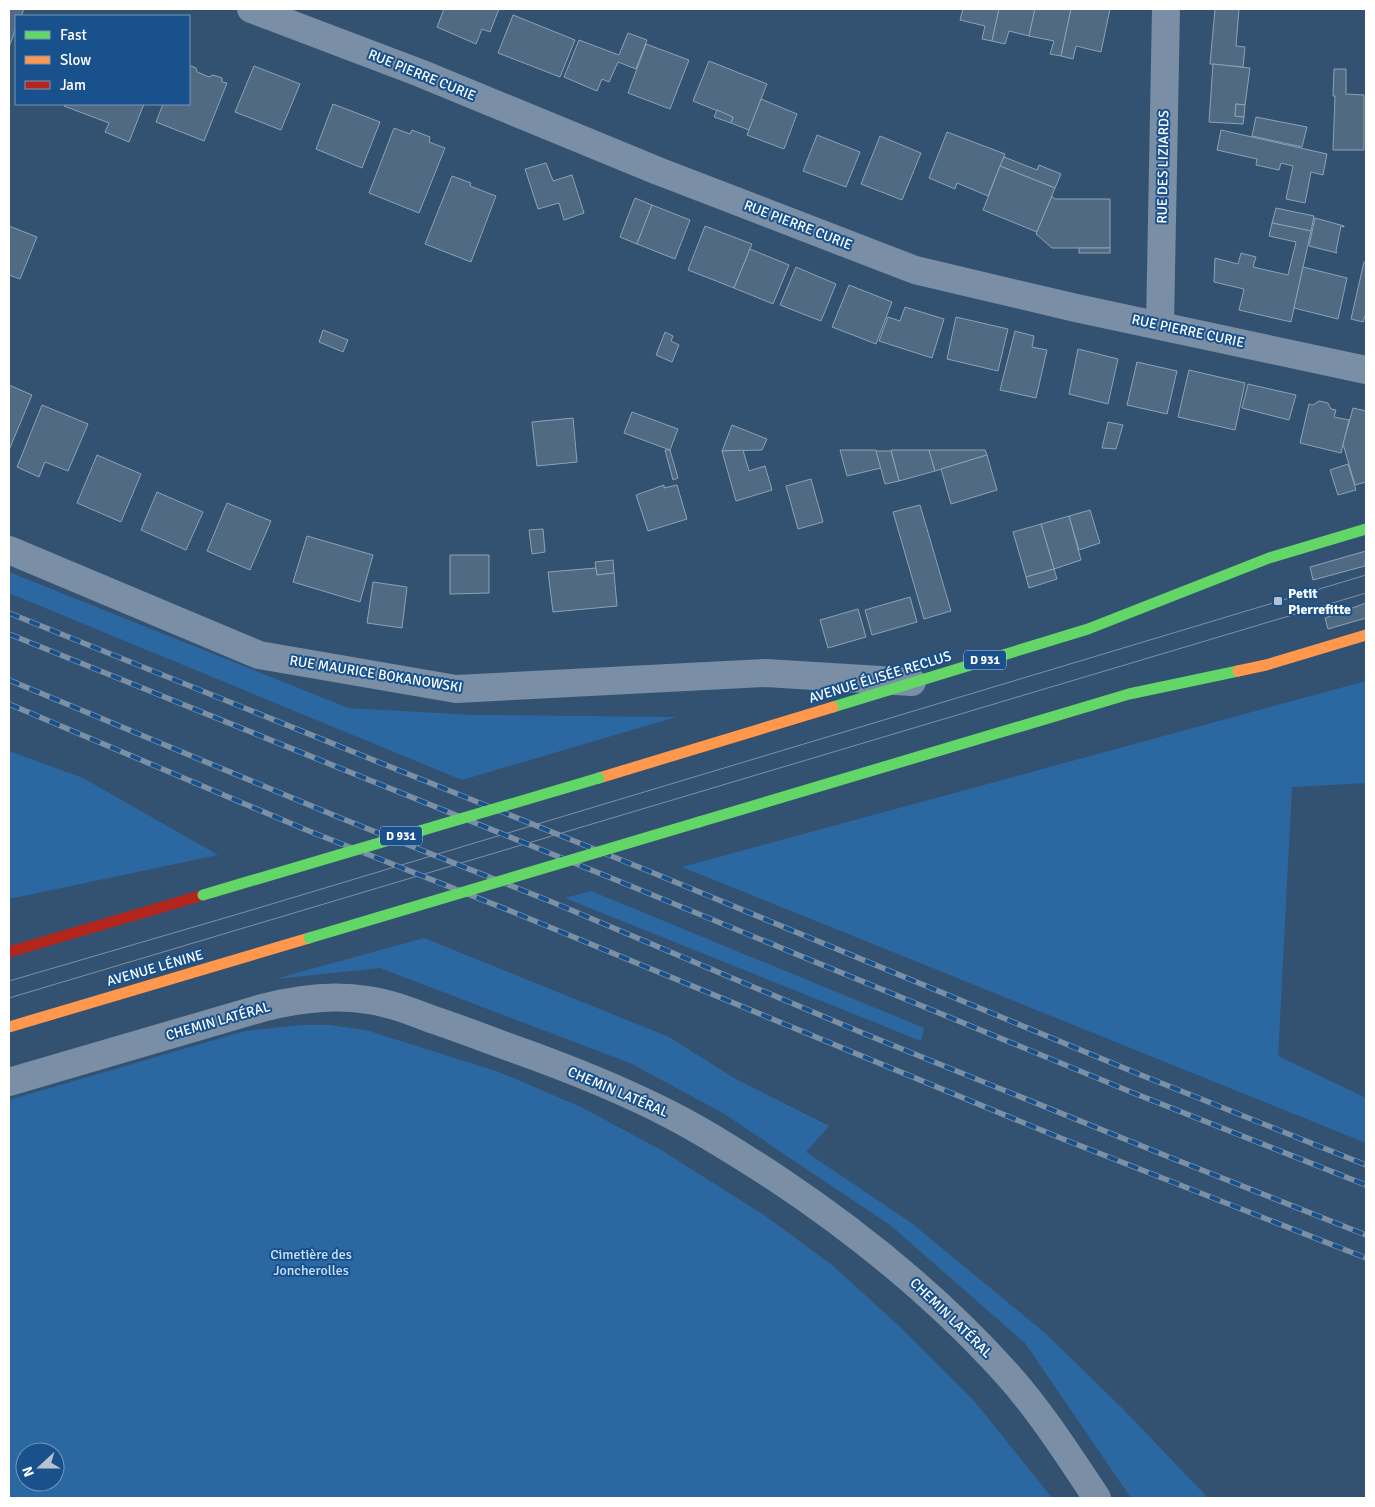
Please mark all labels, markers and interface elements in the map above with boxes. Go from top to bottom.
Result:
legend [15,15,190,105]
text: Fast [60,26,87,44]
street label: RUE PIERRE CURIE [366,46,478,104]
text: Slow [60,51,91,69]
text: Jam [60,76,86,94]
street label: RUE DES LIZIARDS [1154,110,1172,224]
street label: RUE PIERRE CURIE [741,197,855,253]
street label: RUE PIERRE CURIE [1130,311,1246,351]
place label: Petit Pierrefitte [1288,585,1351,618]
marker: Petit Pierrefitte [1272,595,1284,607]
street label: AVENUE ÉLISÉE RECLUS [807,647,954,707]
road number: D 931 [964,650,1006,670]
street label: RUE MAURICE BOKANOWSKI [288,652,464,696]
road number: D 931 [380,826,422,846]
street label: AVENUE LÉNINE [105,946,205,990]
street label: CHEMIN LATÉRAL [164,998,272,1044]
street label: CHEMIN LATÉRAL [565,1063,671,1121]
park label: Cimetière des Joncherolles [270,1246,352,1279]
street label: CHEMIN LATÉRAL [906,1274,996,1362]
north arrow [15,1442,65,1492]
text: N [19,1464,38,1479]

